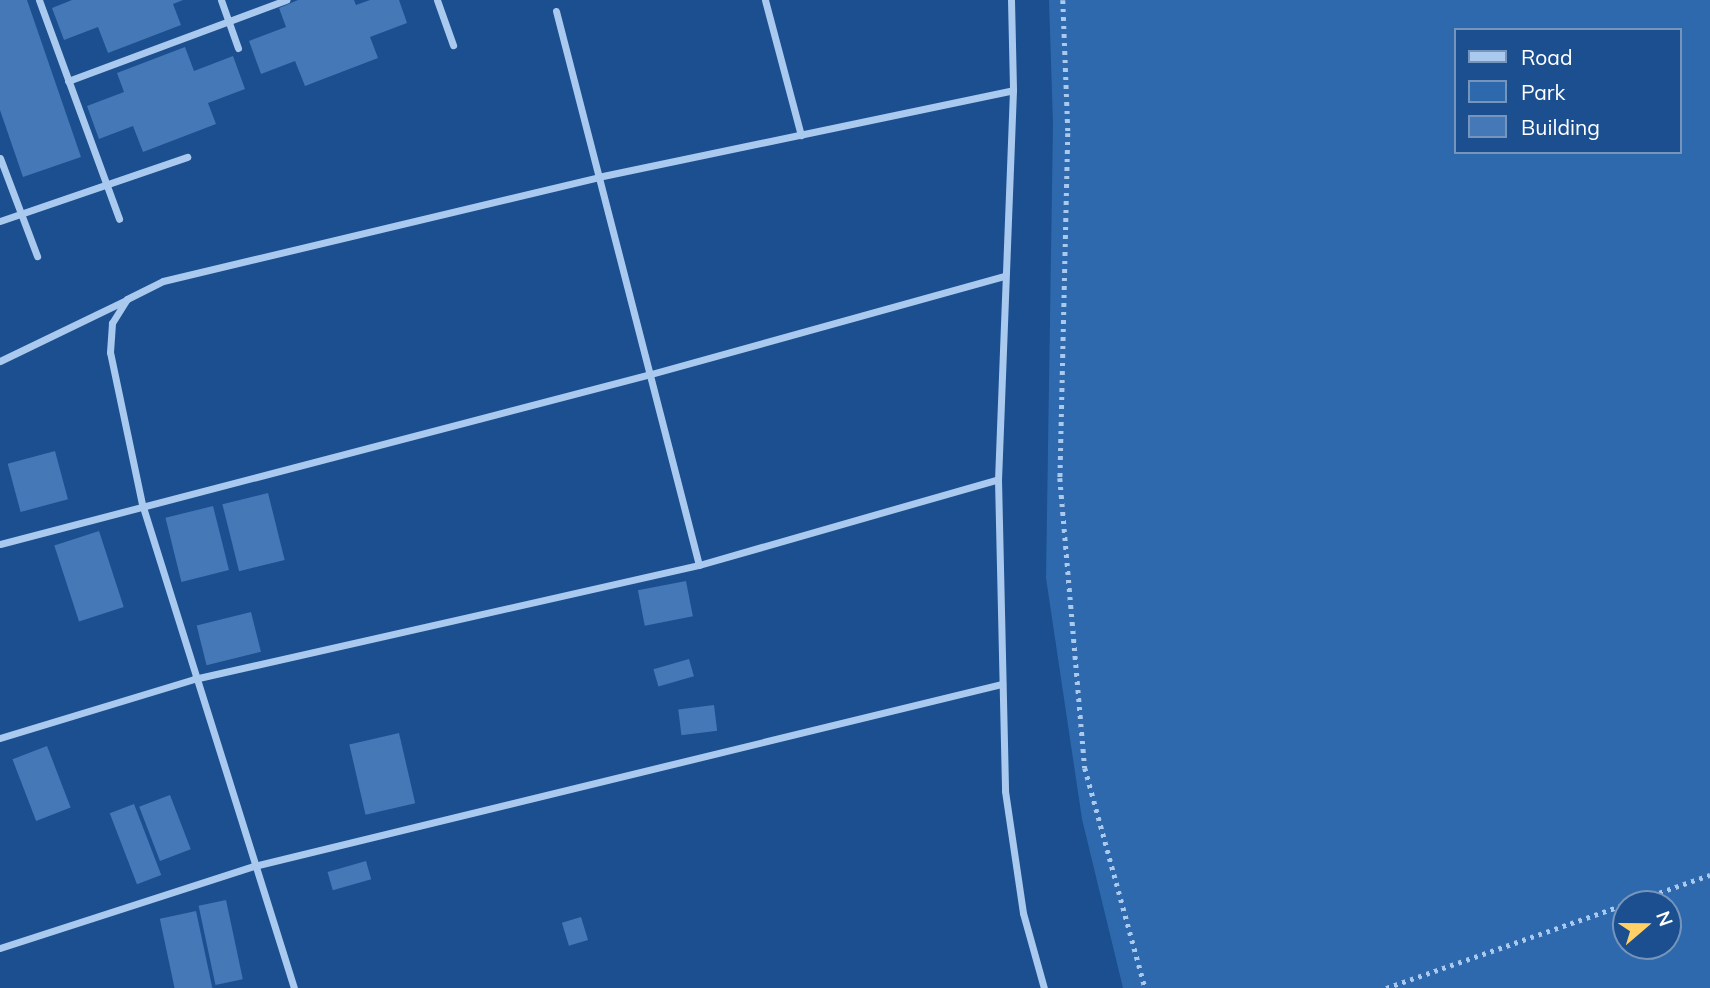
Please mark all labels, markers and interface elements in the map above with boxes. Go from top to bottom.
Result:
legend [1454,28,1682,154]
text: Road [1521,44,1572,70]
text: Park [1521,79,1565,105]
text: Building [1521,114,1600,140]
north arrow [1612,890,1682,960]
text: N [1651,908,1679,929]

